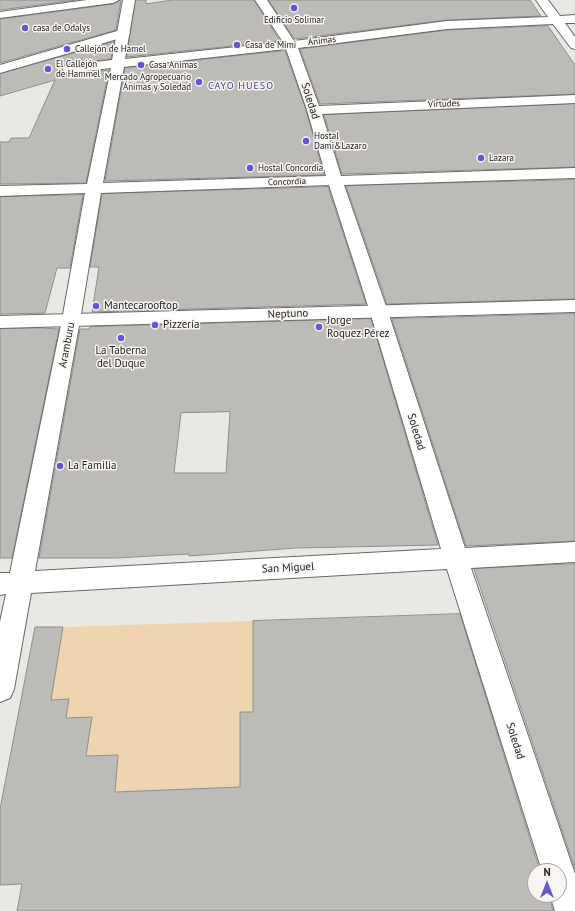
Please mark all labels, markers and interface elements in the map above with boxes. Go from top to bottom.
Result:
marker: Edificio Solimar [289,3,299,13]
place label: Edificio Solimar [264,15,324,25]
marker: casa de Odalys [20,23,30,33]
place label: casa de Odalys [33,23,90,33]
street label: Ánimas [307,34,337,48]
marker: Casa de Mimi [232,40,242,50]
place label: Casa de Mimi [245,40,296,50]
marker: Callejón de Hamel [62,44,72,54]
place label: Callejón de Hamel [75,44,146,54]
place label: El Callejón de Hammel [56,59,100,80]
marker: Casa Animas [136,60,146,70]
place label: Casa Animas [149,60,197,70]
marker: El Callejón de Hammel [43,64,53,74]
place label: Mercado Agropecuario Ánimas y Soledad [105,72,191,93]
marker: Mercado Agropecuario Ánimas y Soledad [194,77,204,87]
district label: CAYO HUESO [208,80,274,92]
street label: Soledad [298,81,322,121]
street label: Virtudes [428,98,460,110]
place label: Hostal Dami&Lazaro [314,131,367,152]
marker: Hostal Dami&Lazaro [301,136,311,146]
marker: Lazara [476,153,486,163]
place label: Lazara [489,153,514,163]
marker: Hostal Concordia [245,163,255,173]
place label: Hostal Concordia [258,163,323,173]
street label: Concordia [268,176,306,188]
place label: Mantecarooftop [104,299,178,313]
marker: Mantecarooftop [91,301,101,311]
street label: Neptuno [268,307,308,321]
place label: Jorge Roquez Pérez [327,314,390,340]
place label: Pizzería [163,318,199,332]
marker: Pizzería [150,320,160,330]
street label: Aramburu [56,321,78,369]
marker: Jorge Roquez Pérez [314,322,324,332]
marker: La Taberna del Duque [116,333,126,343]
place label: La Taberna del Duque [95,344,147,370]
street label: Soledad [404,412,428,452]
place label: La Familia [68,459,116,473]
marker: La Familia [55,461,65,471]
street label: San Miguel [261,560,315,576]
street label: Soledad [503,721,527,761]
north arrow [527,863,567,903]
text: N [543,865,551,879]

